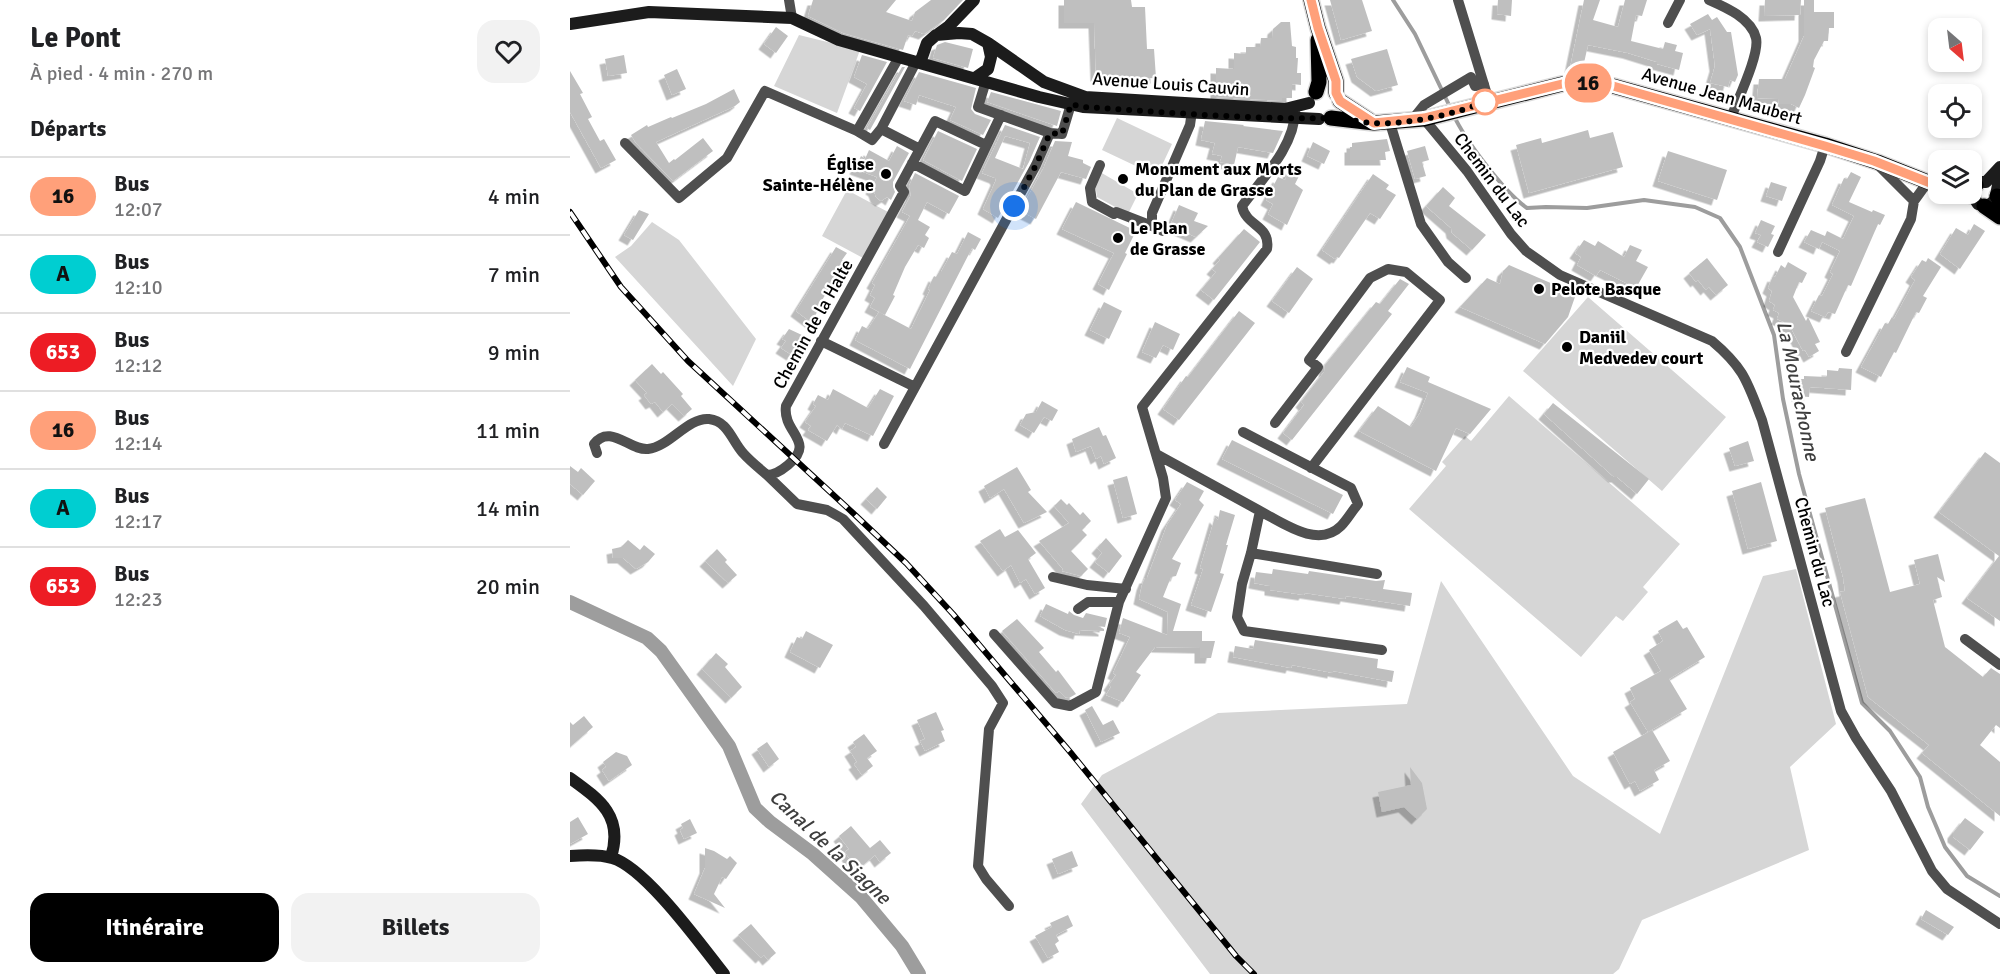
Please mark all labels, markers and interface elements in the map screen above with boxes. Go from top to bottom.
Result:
north arrow [1928,18,1982,72]
map controls [1928,18,1982,204]
button: heart [477,20,540,83]
text: Le Pont [30,21,121,55]
text: À pied · 4 min · 270 m [30,61,213,86]
street label: Avenue Jean Maubert [1639,63,1805,129]
line badge: 16 [1561,64,1615,103]
street label: Avenue Louis Cauvin [1092,68,1250,100]
text: 16 [1577,70,1599,96]
button: locate [1928,84,1982,138]
unlabelled marker [1472,89,1498,115]
text: Départs [30,115,106,142]
street label: Chemin du Lac [1449,128,1535,232]
button: layers [1928,150,1982,204]
place label: Église Sainte-Hélène [763,153,874,196]
place label: Monument aux Morts du Plan de Grasse [1135,158,1302,201]
marker: Église Sainte-Hélène [879,167,893,181]
text: Bus [114,170,149,197]
marker: Monument aux Morts du Plan de Grasse [1116,172,1130,186]
text: 16 [52,183,74,209]
text: 4 min [488,183,540,210]
your location [999,191,1029,221]
text: 12:07 [114,197,163,222]
place label: Le Plan de Grasse [1130,217,1206,260]
marker: Le Plan de Grasse [1111,231,1125,245]
text: Bus [114,248,149,275]
street label: Chemin de la Halte [768,255,858,393]
text: A [56,261,70,287]
text: 7 min [488,261,540,288]
text: 12:10 [114,275,163,300]
place label: Pelote Basque [1551,278,1661,300]
marker: Pelote Basque [1532,282,1546,296]
water label: La Mourachonne [1771,319,1825,464]
text: Bus [114,326,149,353]
place label: Daniil Medvedev court [1579,326,1704,369]
text: 653 [46,339,80,365]
text: 9 min [488,339,540,366]
marker: Daniil Medvedev court [1560,340,1574,354]
text: 12:12 [114,353,163,378]
text: Bus [114,404,149,431]
text: 16 [52,417,74,443]
text: 11 min [476,417,540,444]
text: 12:14 [114,431,163,456]
text: Bus [114,482,149,509]
text: A [56,495,70,521]
text: 14 min [476,495,540,522]
street label: Chemin du Lac [1790,495,1840,609]
text: 12:17 [114,509,163,534]
text: Bus [114,560,149,587]
text: 653 [46,573,80,599]
text: 20 min [476,573,540,600]
text: 12:23 [114,587,163,612]
water label: Canal de la Siagne [764,784,897,910]
button: Itinéraire [30,893,279,962]
button: Billets [291,893,540,962]

